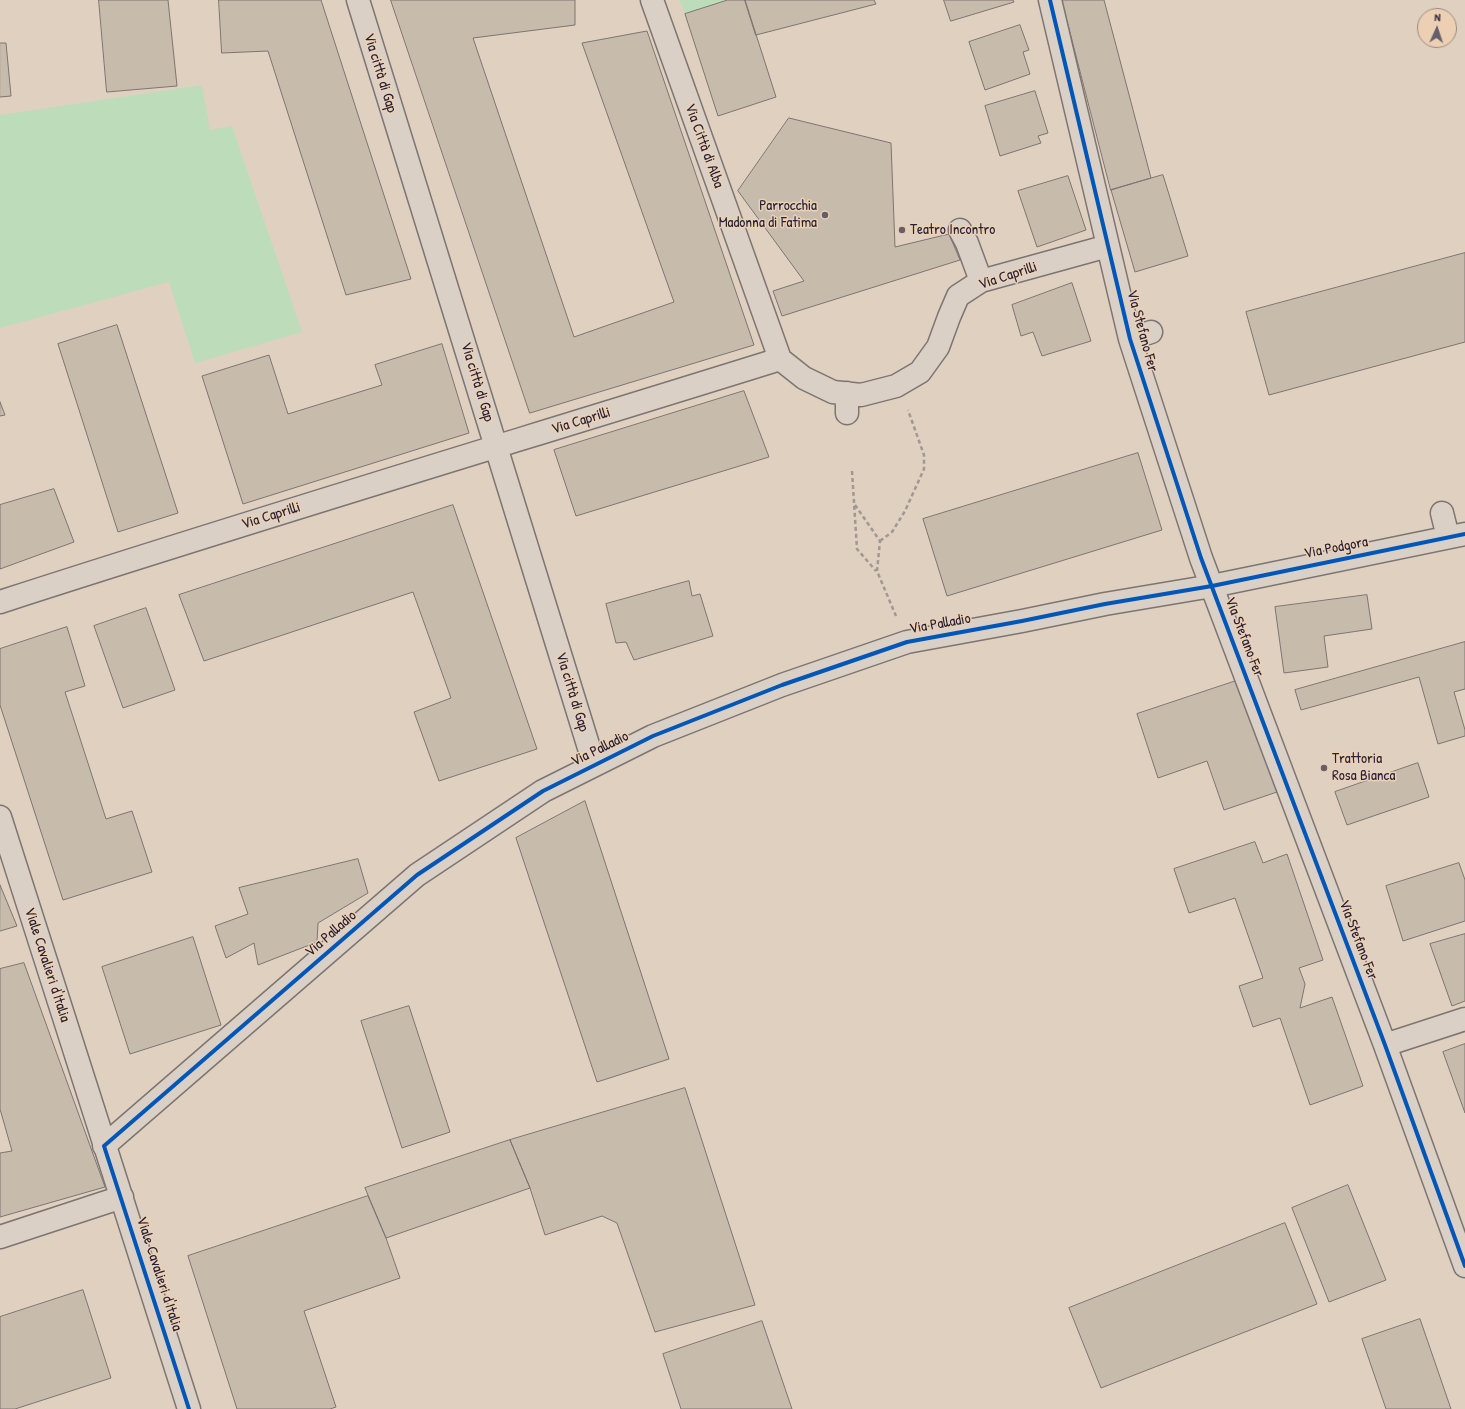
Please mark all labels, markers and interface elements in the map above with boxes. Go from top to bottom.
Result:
north arrow [1417,8,1457,48]
text: N [1434,10,1441,24]
street label: Via città di Gap [359,31,401,115]
street label: Via Città di Alba [680,101,728,191]
place label: Parrocchia Madonna di Fatima [719,197,817,232]
marker: Parrocchia Madonna di Fatima [820,210,830,220]
place label: Teatro Incontro [910,221,995,239]
marker: Teatro Incontro [897,225,907,235]
street label: Via Caprilli [976,258,1040,294]
street label: Via Stefano Fer [1122,288,1162,374]
street label: Via città di Gap [456,340,498,424]
street label: Via Caprilli [549,404,613,438]
street label: Via Caprilli [239,499,303,533]
street label: Via Podgora [1303,533,1369,563]
street label: Via Stefano Fer [1221,595,1267,679]
street label: Via Palladio [908,610,972,638]
street label: Via città di Gap [551,650,593,734]
street label: Via Palladio [568,727,632,771]
place label: Trattoria Rosa Bianca [1332,750,1395,785]
marker: Trattoria Rosa Bianca [1319,763,1329,773]
street label: Via Stefano Fer [1335,898,1381,982]
street label: Viale Cavalieri d'Italia [20,906,74,1024]
street label: Via Palladio [302,907,360,961]
street label: Viale Cavalieri d'Italia [132,1215,186,1333]

